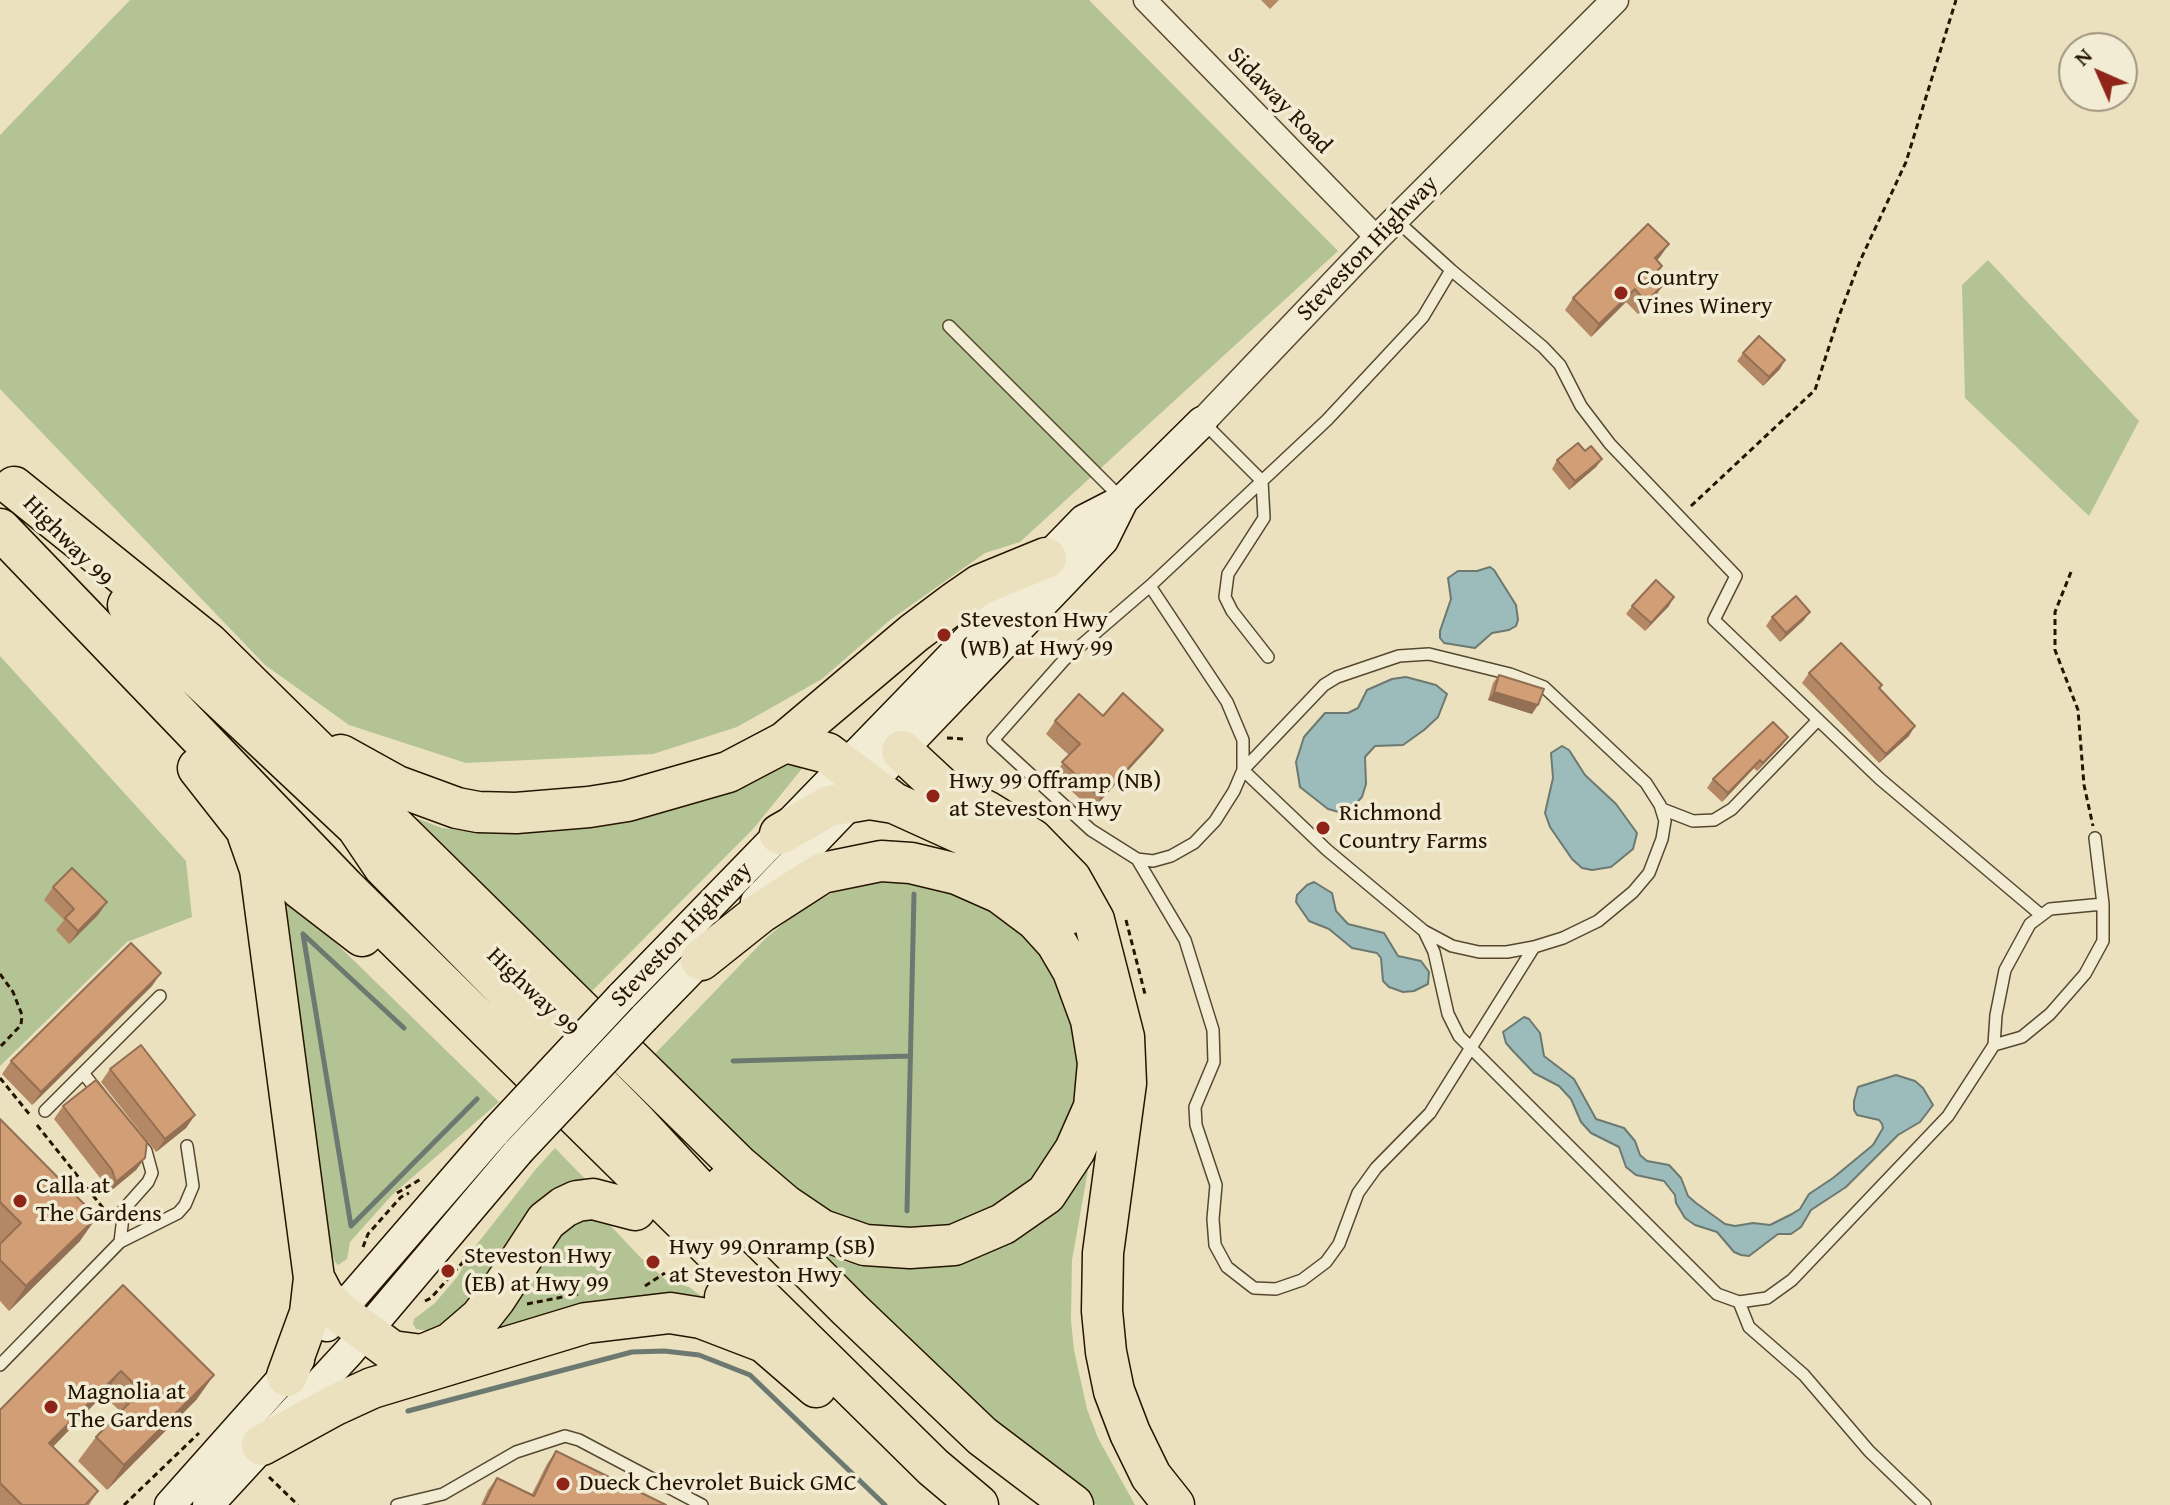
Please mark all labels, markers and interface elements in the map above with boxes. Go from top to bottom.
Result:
north arrow [2058,32,2138,112]
text: N [2066,40,2099,73]
street label: Sidaway Road [1221,41,1337,161]
street label: Steveston Highway [1291,170,1445,328]
place label: Country Vines Winery [1637,265,1773,321]
marker: Country Vines Winery [1612,284,1630,302]
street label: Highway 99 [16,490,118,594]
place label: Steveston Hwy (WB) at Hwy 99 [960,607,1113,663]
marker: Steveston Hwy (WB) at Hwy 99 [935,626,953,644]
place label: Hwy 99 Offramp (NB) at Steveston Hwy [949,768,1161,824]
marker: Hwy 99 Offramp (NB) at Steveston Hwy [924,787,942,805]
place label: Richmond Country Farms [1339,800,1487,856]
marker: Richmond Country Farms [1314,819,1332,837]
street label: Steveston Highway [605,856,759,1014]
street label: Highway 99 [480,942,584,1044]
place label: Calla at The Gardens [36,1173,162,1229]
marker: Calla at The Gardens [11,1192,29,1210]
place label: Hwy 99 Onramp (SB) at Steveston Hwy [669,1234,875,1290]
place label: Steveston Hwy (EB) at Hwy 99 [464,1243,612,1299]
marker: Hwy 99 Onramp (SB) at Steveston Hwy [644,1253,662,1271]
marker: Steveston Hwy (EB) at Hwy 99 [439,1262,457,1280]
place label: Magnolia at The Gardens [67,1379,193,1435]
marker: Magnolia at The Gardens [42,1398,60,1416]
place label: Dueck Chevrolet Buick GMC [579,1470,857,1498]
marker: Dueck Chevrolet Buick GMC [554,1475,572,1493]

